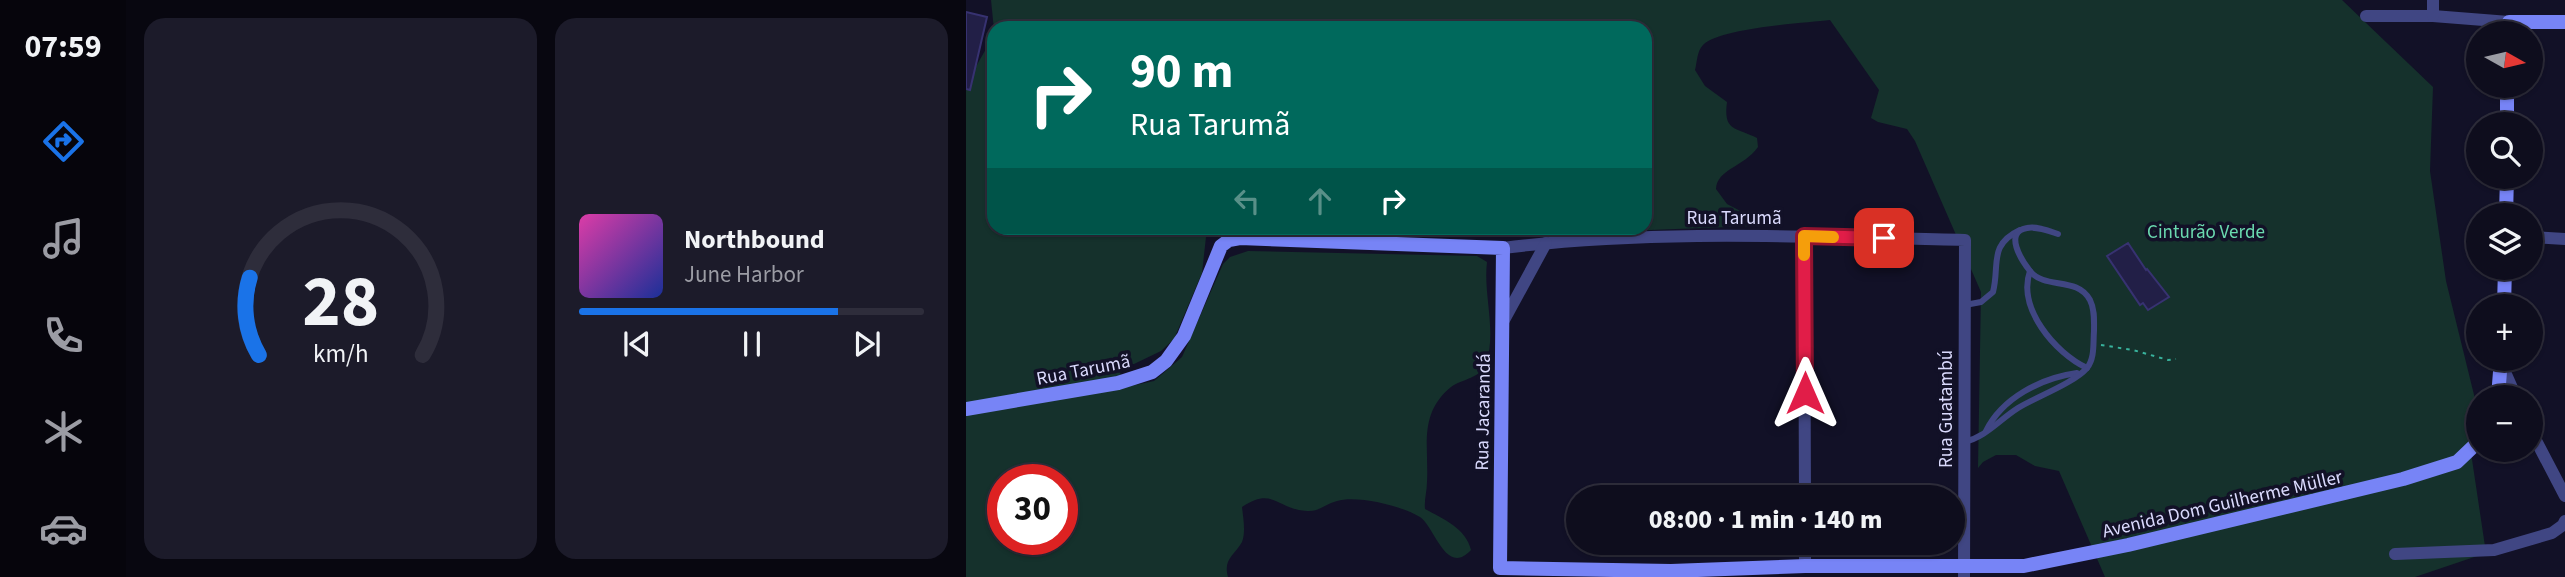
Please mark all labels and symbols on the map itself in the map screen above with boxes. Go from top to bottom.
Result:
north arrow [2466,21,2543,98]
street label: Rua Tarumã [1686,205,1782,232]
pin [1854,208,1914,268]
park label: Cinturão Verde [2147,219,2265,246]
street label: Rua Tarumã [1034,348,1133,393]
street label: Rua Guatambú [1933,350,1960,468]
street label: Rua Jacarandá [1469,353,1498,471]
position arrow [1768,356,1842,430]
speed limit sign: 30 [987,464,1078,555]
street label: Avenida Dom Guilherme Müller [2100,464,2345,545]

